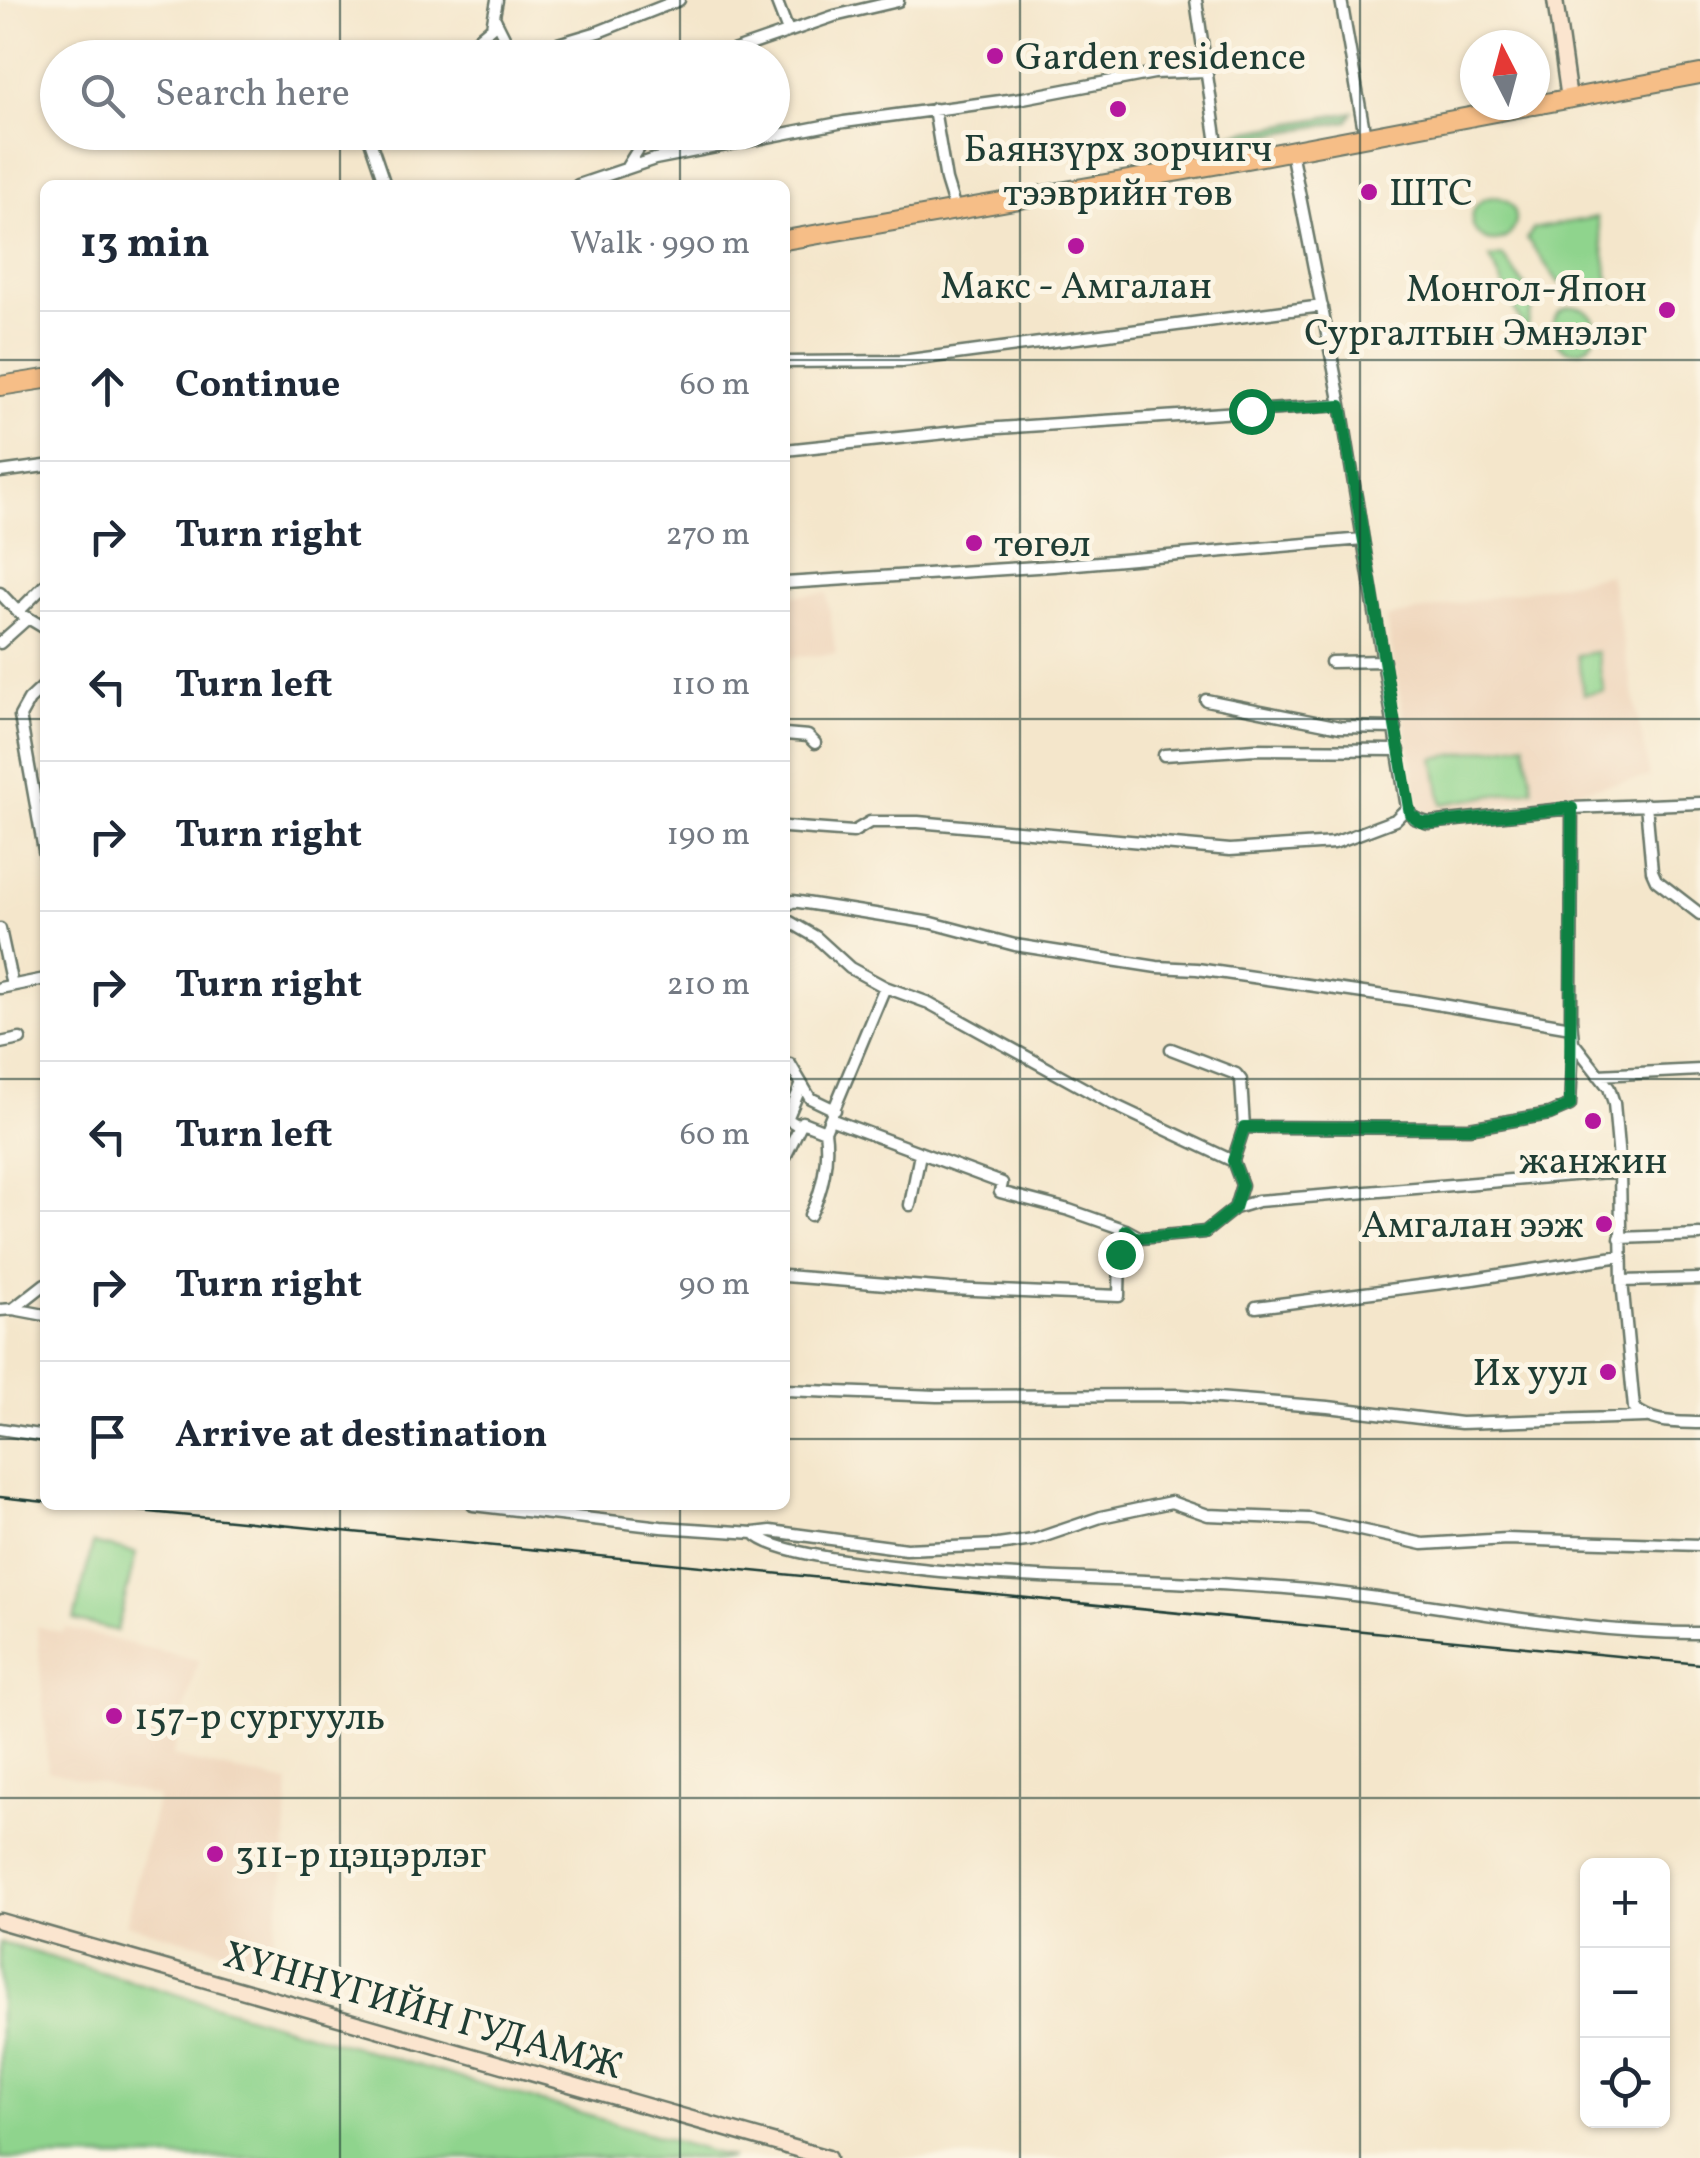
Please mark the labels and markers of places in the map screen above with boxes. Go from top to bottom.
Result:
place label: Garden residence [1015,33,1306,86]
marker: Garden residence [984,45,1006,67]
marker: Баянзүрх зорчигч тээврийн төв [1107,98,1129,120]
place label: Баянзүрх зорчигч тээврийн төв [964,125,1272,222]
place label: ШТС [1389,169,1473,222]
marker: ШТС [1358,181,1380,203]
marker: Макс - Амгалан [1065,235,1087,257]
place label: Макс - Амгалан [940,262,1212,315]
place label: Монгол-Япон Сургалтын Эмнэлэг [1304,265,1647,362]
marker: Монгол-Япон Сургалтын Эмнэлэг [1656,299,1678,321]
place label: төгөл [994,520,1091,573]
marker: төгөл [963,532,985,554]
marker: жанжин [1582,1110,1604,1132]
place label: жанжин [1519,1137,1667,1190]
place label: Амгалан ээж [1361,1201,1584,1254]
marker: Амгалан ээж [1593,1213,1615,1235]
place label: Их уул [1472,1349,1588,1402]
marker: Их уул [1597,1361,1619,1383]
place label: 157-р сургууль [134,1693,385,1746]
marker: 157-р сургууль [103,1705,125,1727]
place label: 311-р цэцэрлэг [235,1831,487,1884]
marker: 311-р цэцэрлэг [204,1843,226,1865]

